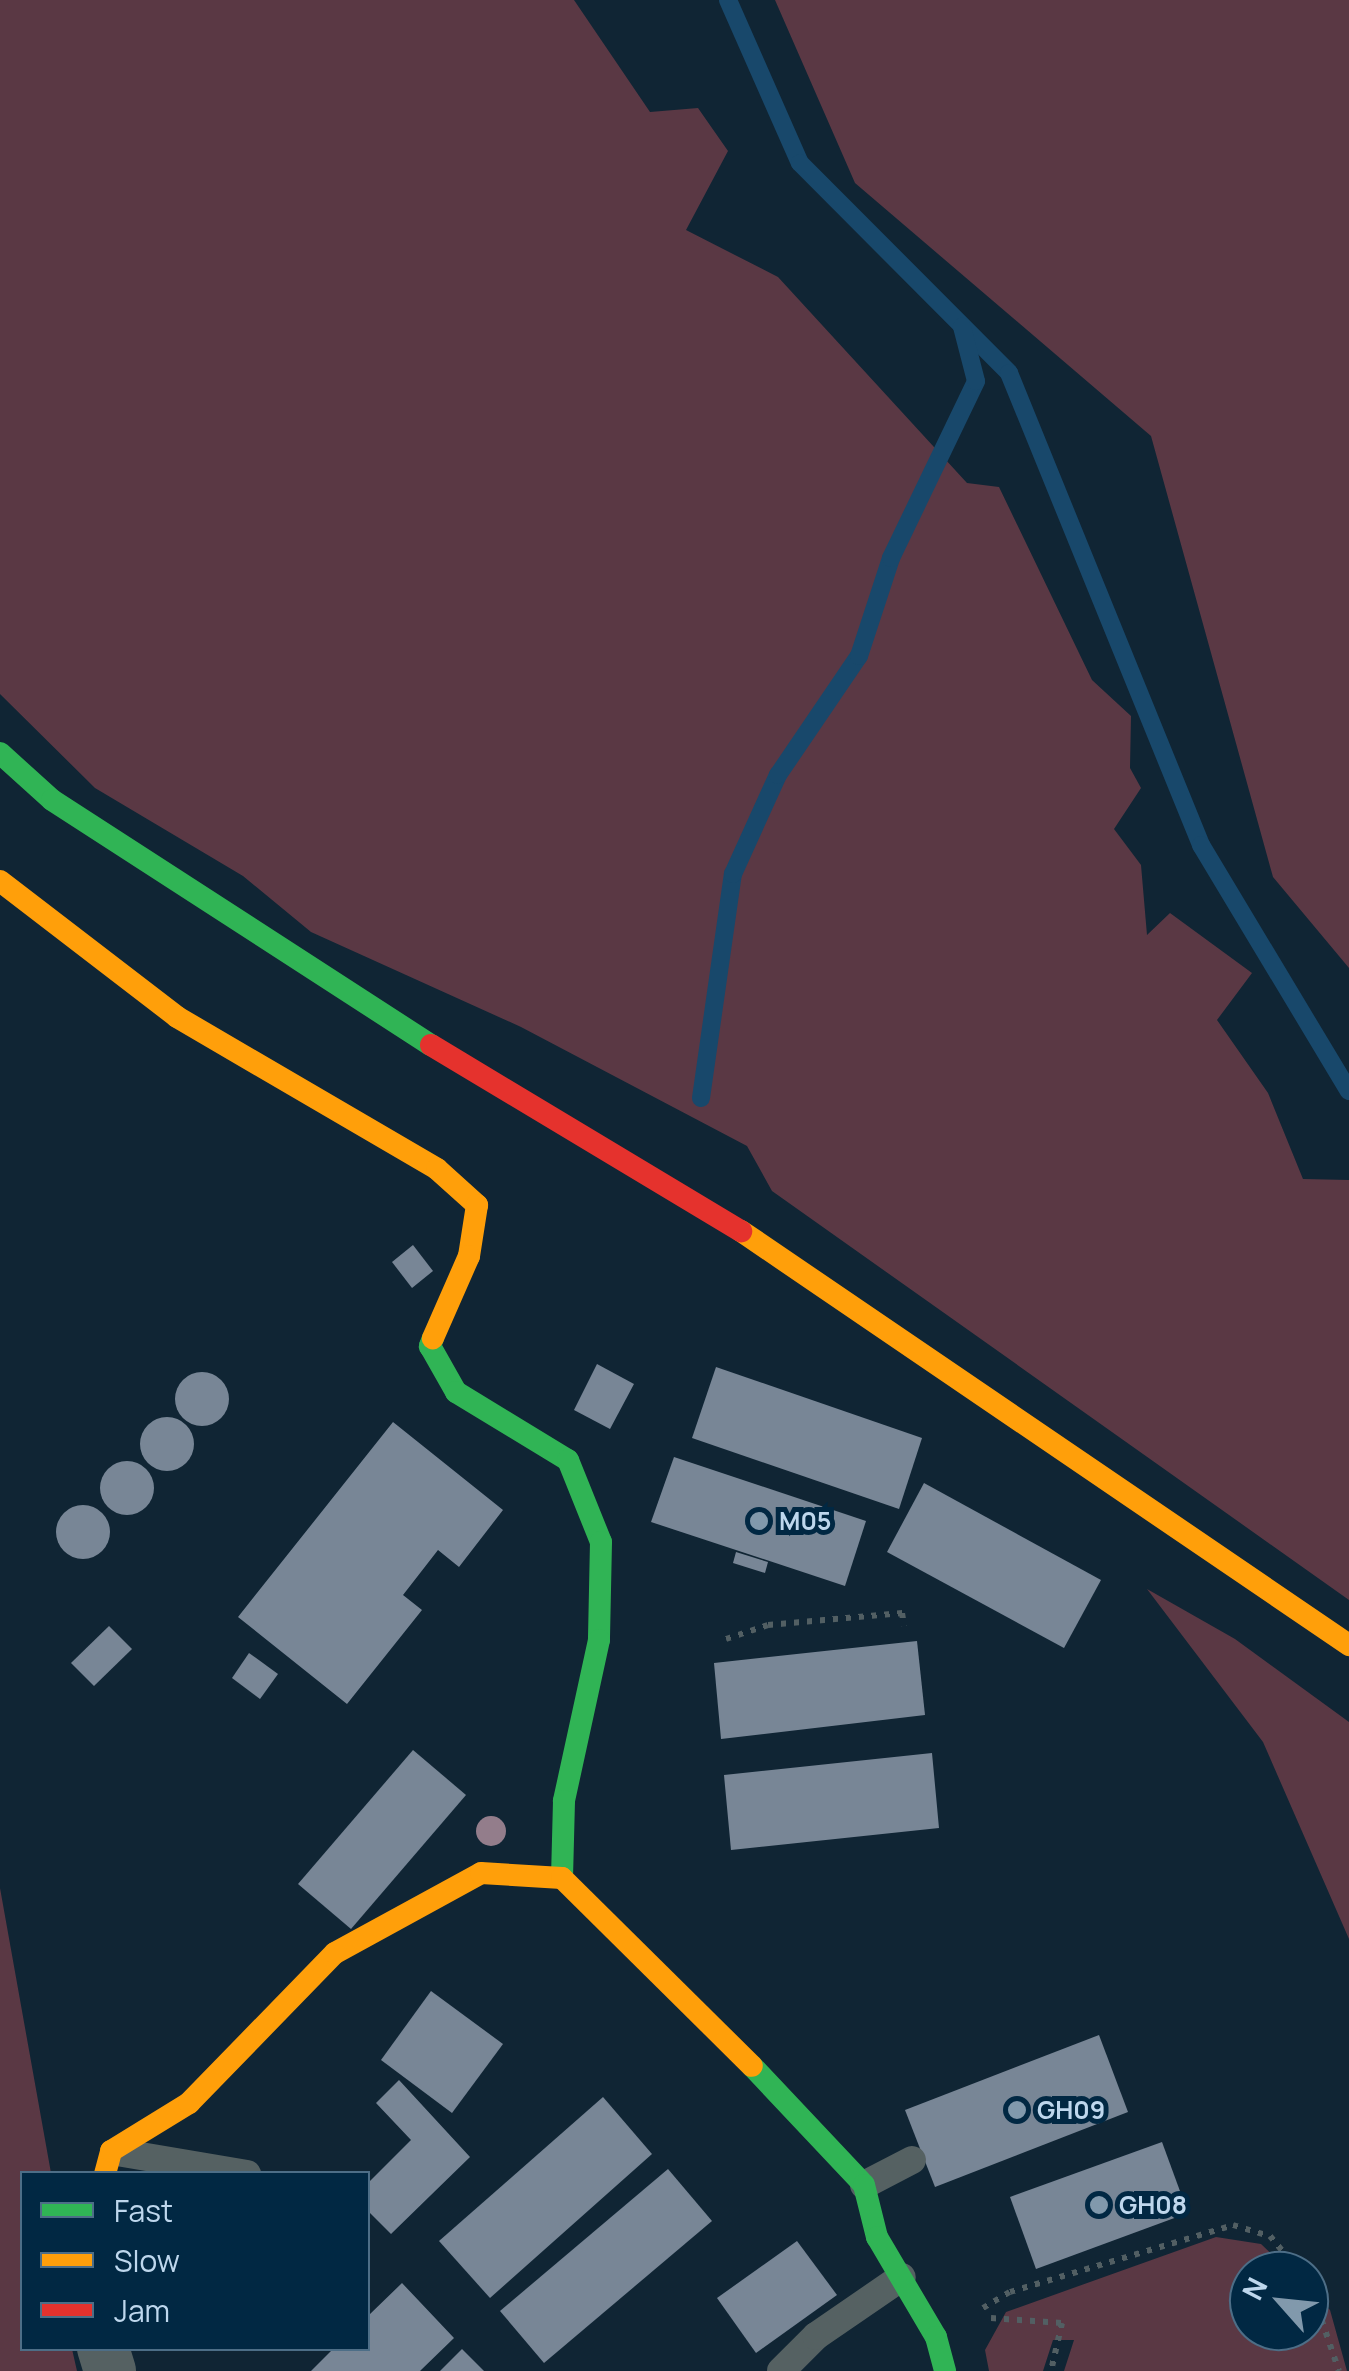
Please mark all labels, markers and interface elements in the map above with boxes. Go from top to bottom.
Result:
place label: M05 [779,1506,831,1536]
marker: M05 [748,1510,770,1532]
place label: GH09 [1037,2095,1105,2125]
marker: GH09 [1006,2099,1028,2121]
legend [20,2171,370,2351]
text: Fast [114,2190,173,2231]
place label: GH08 [1119,2190,1187,2220]
marker: GH08 [1088,2194,1110,2216]
text: Slow [114,2240,180,2281]
north arrow [1229,2251,1329,2351]
text: N [1233,2271,1276,2306]
text: Jam [114,2290,170,2331]

